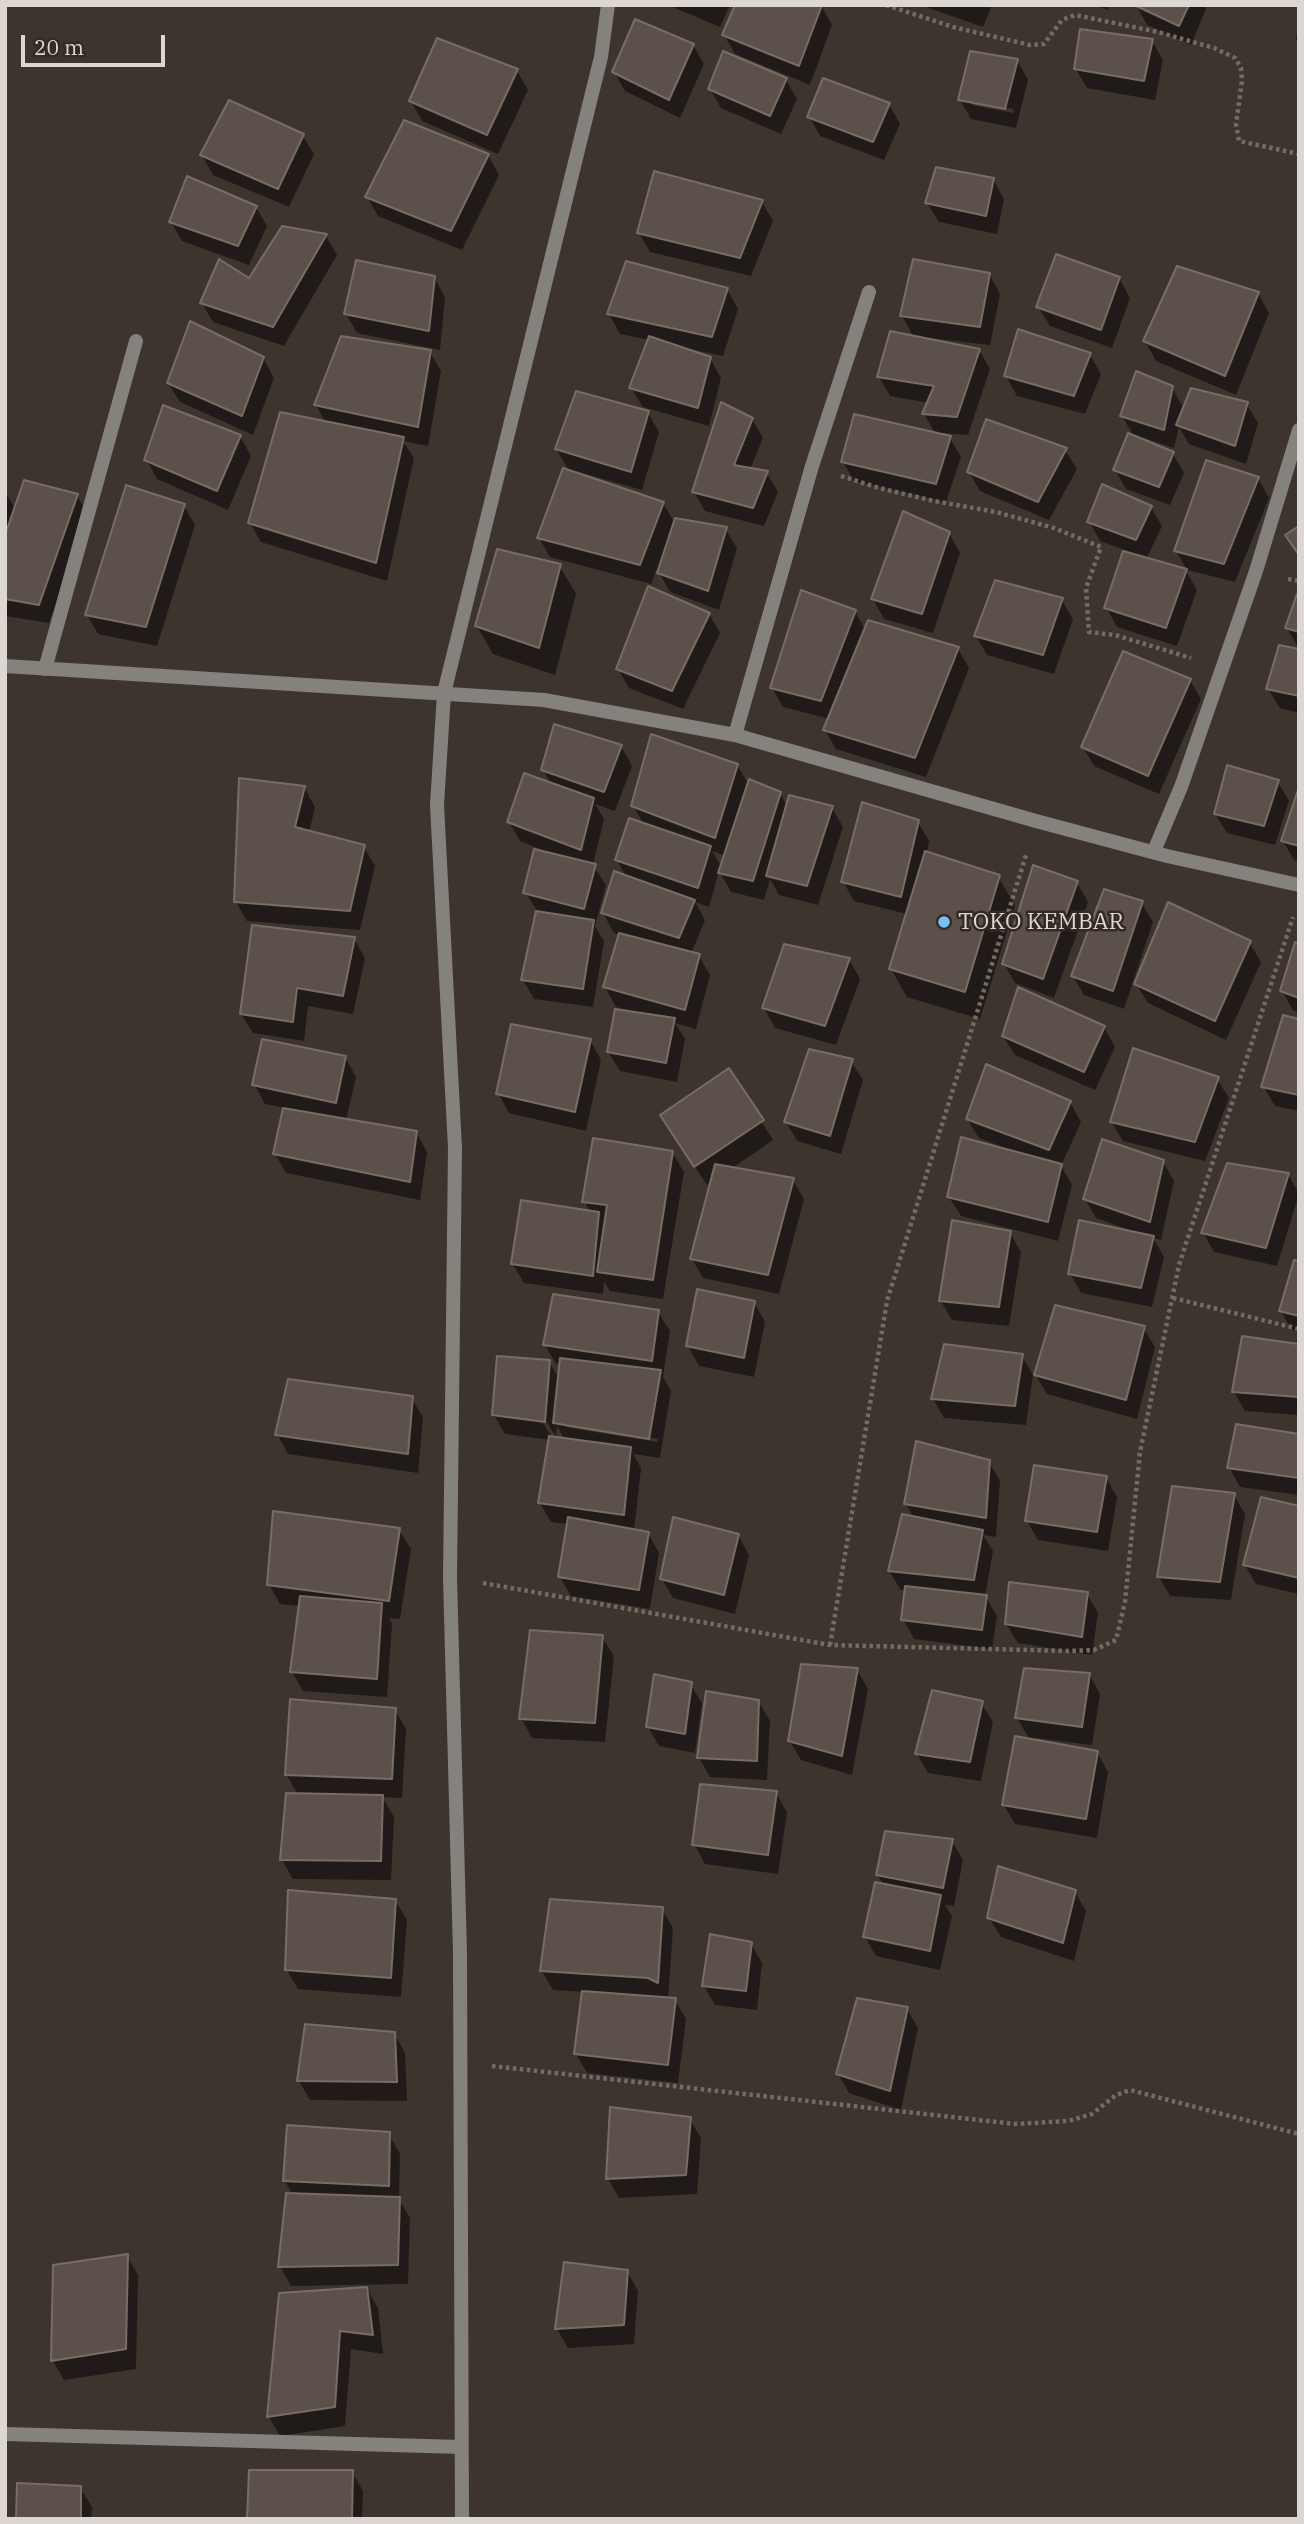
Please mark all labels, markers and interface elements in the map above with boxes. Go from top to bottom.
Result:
scale bar [24,21,168,65]
text: 20 m [34,33,84,61]
place label: TOKO KEMBAR [958,908,1124,936]
marker: TOKO KEMBAR [936,914,952,930]

